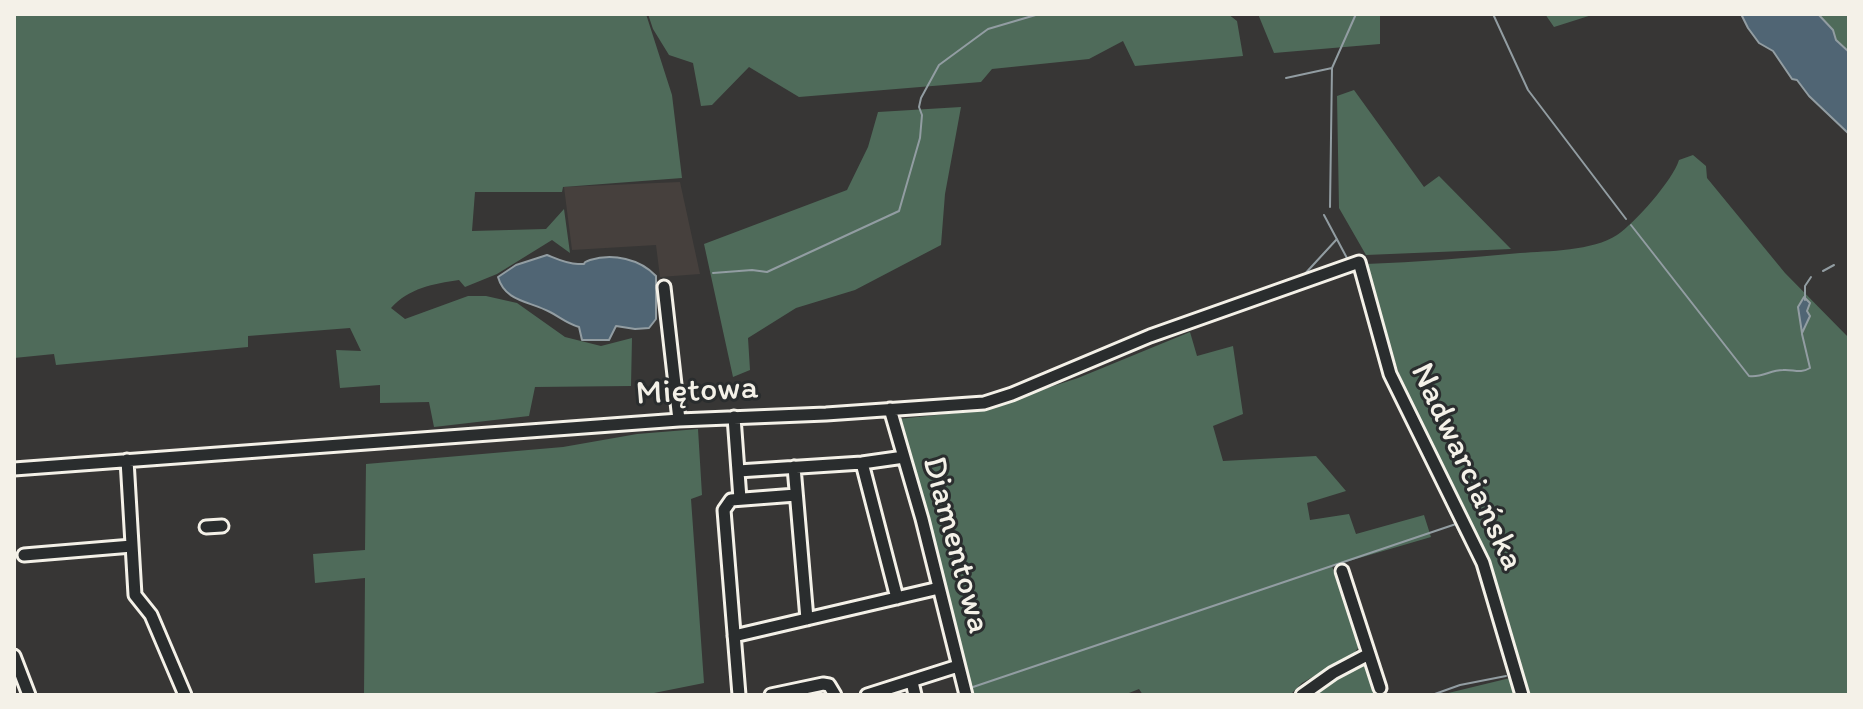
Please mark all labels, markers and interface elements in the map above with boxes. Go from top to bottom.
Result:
street label: Nadwarciańska [1400,357,1532,577]
street label: Miętowa [635,368,759,416]
street label: Diamentowa [912,452,998,638]

